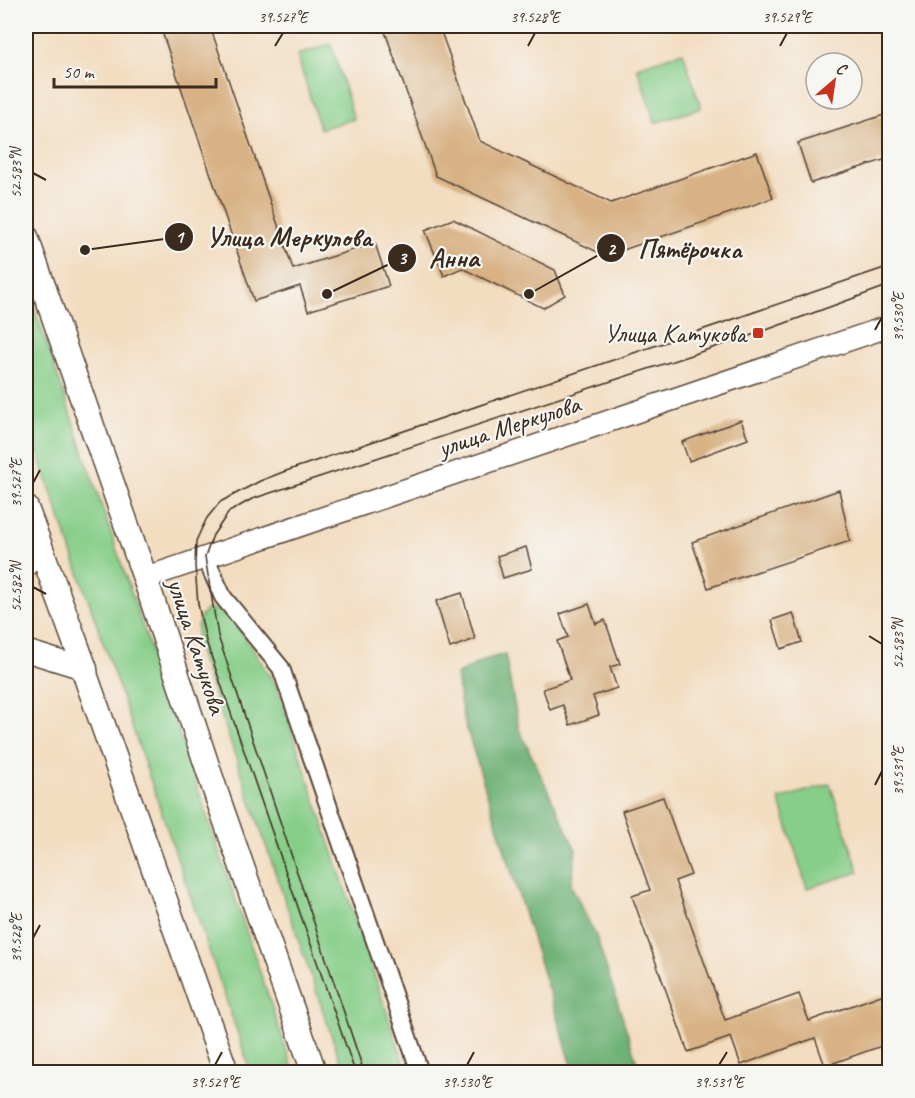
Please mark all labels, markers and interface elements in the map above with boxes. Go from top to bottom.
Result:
text: 39.527°E [259,8,310,27]
text: 39.528°E [511,8,562,27]
text: 39.529°E [763,8,814,27]
scale bar [54,51,216,89]
north arrow [804,51,864,111]
text: С [833,58,851,80]
text: 50 m [63,61,96,83]
text: 52.583°N [7,145,26,198]
callout: Улица Меркулова [164,215,384,260]
text: Улица Меркулова [206,220,374,254]
text: 1 [175,226,185,248]
callout: Пятёрочка [596,226,754,271]
text: Пятёрочка [638,232,744,266]
callout: Анна [387,235,491,280]
text: 2 [607,238,617,260]
text: Анна [429,241,481,275]
text: 3 [398,247,408,269]
text: 39.530°E [889,290,908,341]
place label: Улица Катукова [604,317,748,350]
marker: Улица Катукова [751,326,765,340]
street label: улица Меркулова [432,387,586,465]
text: 39.527°E [7,456,26,507]
text: 52.582°N [7,559,26,612]
street label: улица Катукова [159,572,235,719]
text: 52.583°N [889,616,908,669]
text: 39.531°E [889,744,908,795]
text: 39.528°E [7,911,26,962]
text: 39.529°E [191,1073,242,1092]
text: 39.530°E [443,1073,494,1092]
text: 39.531°E [695,1073,746,1092]

